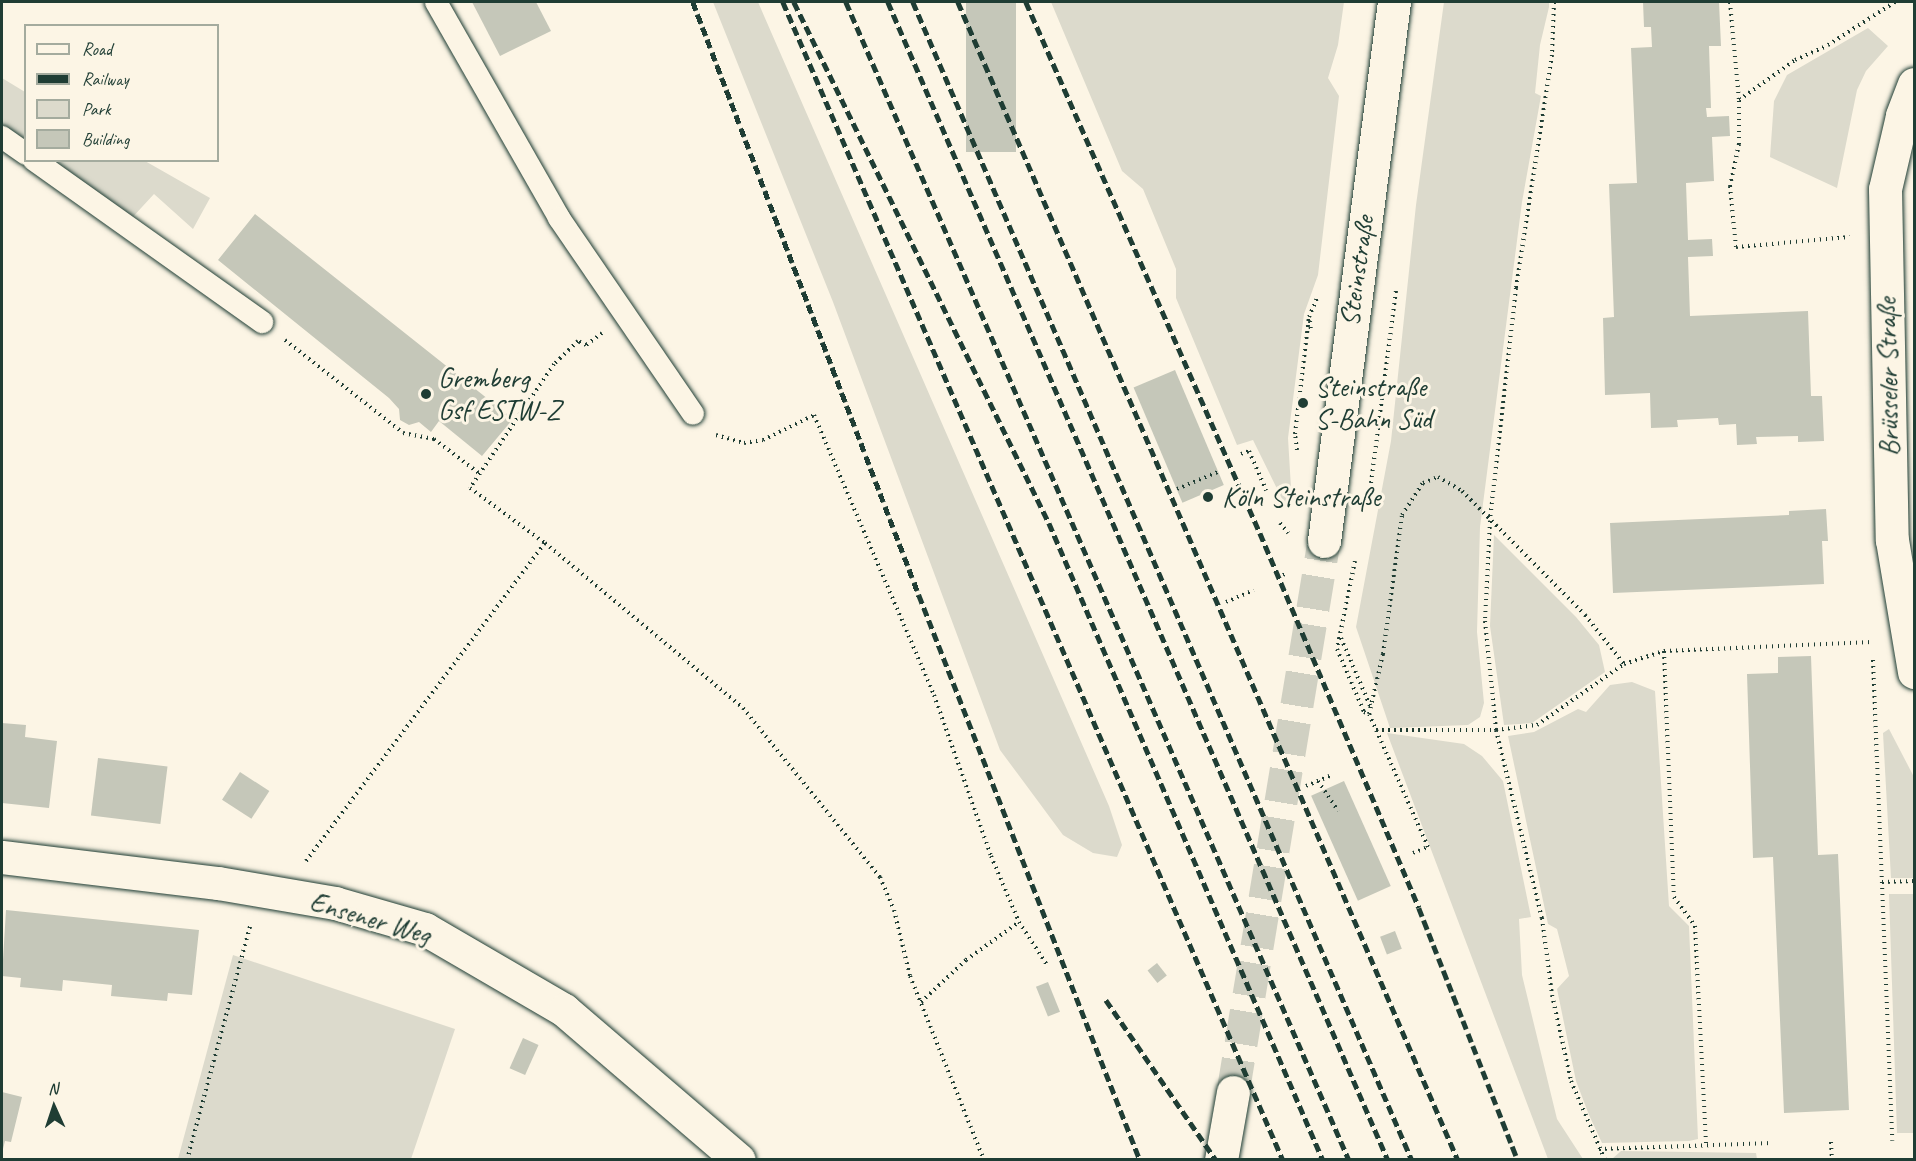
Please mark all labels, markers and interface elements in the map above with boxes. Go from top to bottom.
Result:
legend [24,24,219,162]
text: Road [82,38,112,60]
text: Railway [82,68,129,90]
text: Park [82,98,111,120]
text: Building [82,128,129,150]
street label: Steinstraße [1333,214,1381,328]
street label: Brüsseler Straße [1870,297,1906,457]
place label: Gremberg Gsf ESTW-Z [438,361,559,427]
place label: Steinstraße S-Bahn Süd [1315,370,1432,436]
marker: Gremberg Gsf ESTW-Z [419,387,433,401]
marker: Steinstraße S-Bahn Süd [1296,396,1310,410]
place label: Köln Steinstraße [1222,480,1381,514]
marker: Köln Steinstraße [1199,488,1217,506]
street label: Ensener Weg [306,885,434,951]
north arrow [24,1077,84,1137]
text: N [48,1079,59,1099]

